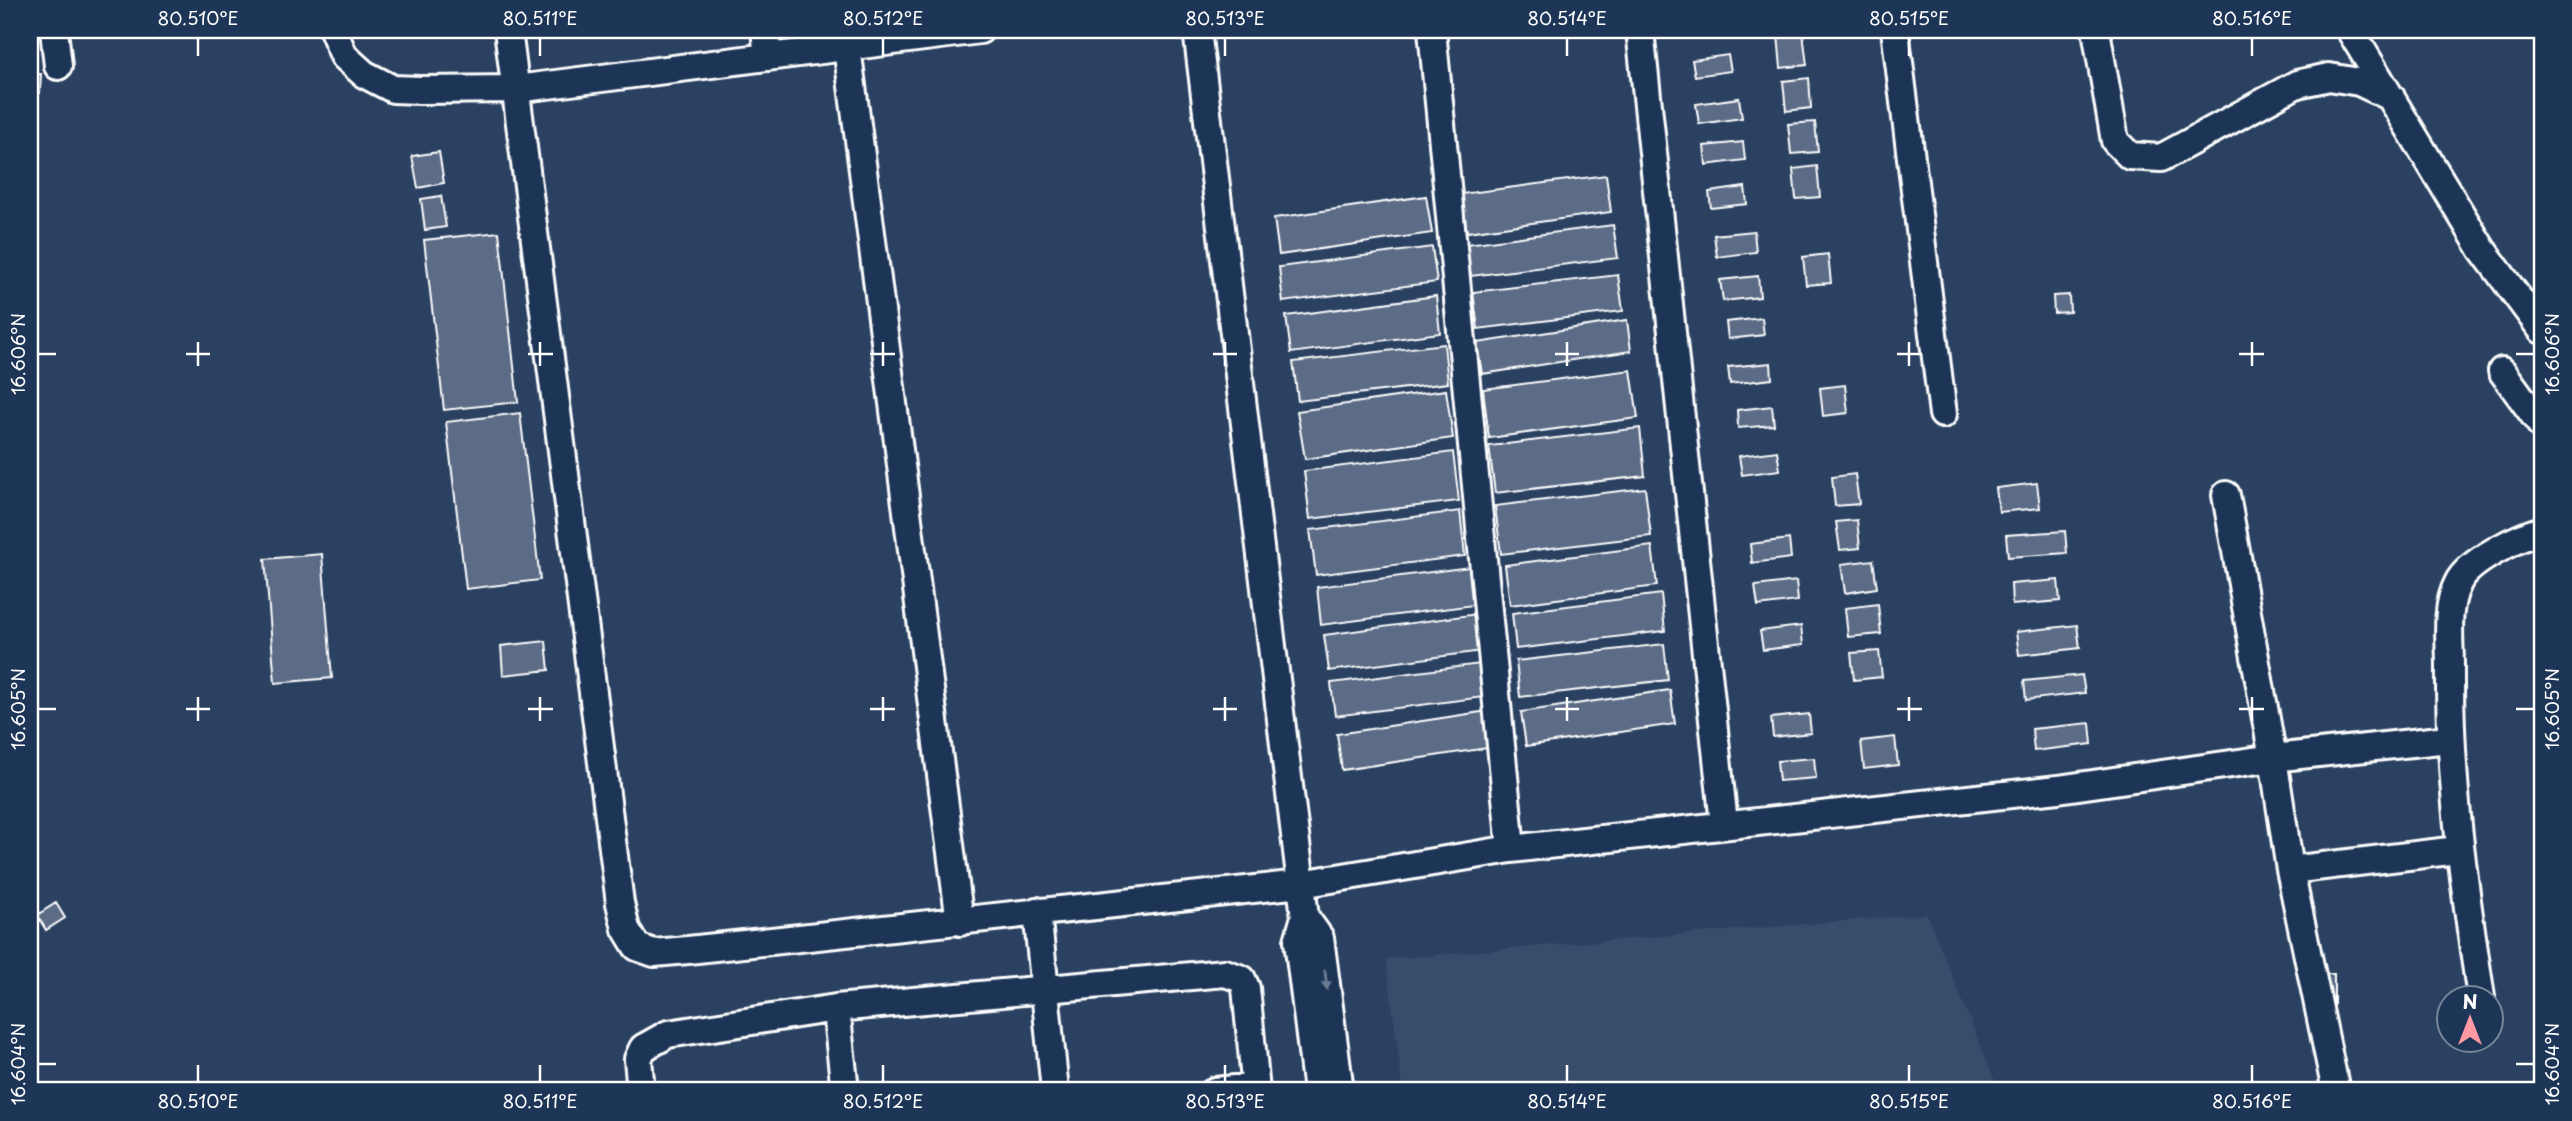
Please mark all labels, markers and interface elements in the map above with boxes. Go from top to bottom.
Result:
text: 80.510°E [158,4,239,31]
text: 80.511°E [502,4,578,31]
text: 80.512°E [843,4,923,31]
text: 80.513°E [1185,4,1265,31]
text: 80.514°E [1527,4,1607,31]
text: 80.515°E [1869,4,1949,31]
text: 80.516°E [2212,4,2292,31]
text: 16.606°N [4,313,31,395]
text: 16.606°N [2538,313,2565,395]
text: 16.605°N [4,668,31,750]
text: 16.605°N [2538,668,2565,750]
one-way arrow [1320,969,1331,991]
north arrow [2436,984,2506,1054]
text: N [2462,987,2478,1015]
text: 16.604°N [4,1023,31,1105]
text: 16.604°N [2538,1023,2565,1105]
text: 80.510°E [158,1087,239,1114]
text: 80.511°E [502,1087,578,1114]
text: 80.512°E [843,1087,923,1114]
text: 80.513°E [1185,1087,1265,1114]
text: 80.514°E [1527,1087,1607,1114]
text: 80.515°E [1869,1087,1949,1114]
text: 80.516°E [2212,1087,2292,1114]

